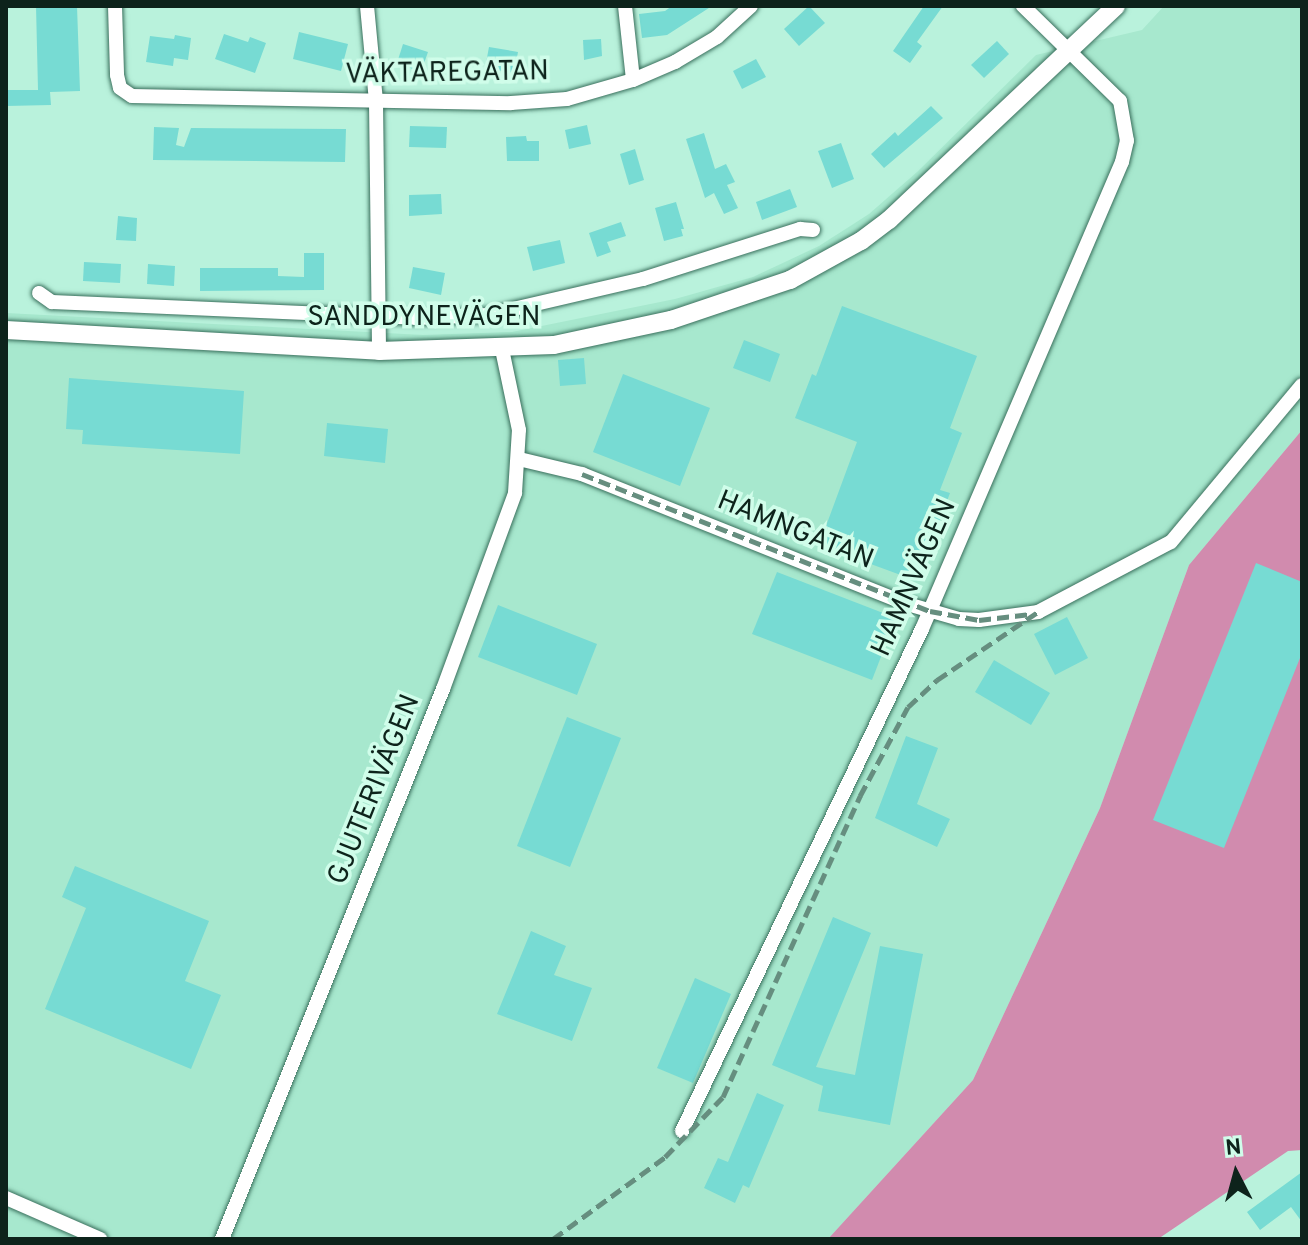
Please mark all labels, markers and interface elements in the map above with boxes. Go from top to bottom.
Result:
street label: VÄKTAREGATAN [345,55,549,93]
street label: SANDDYNEVÄGEN [307,301,541,335]
street label: HAMNGATAN [712,484,878,578]
street label: HAMNVÄGEN [865,494,965,662]
street label: GJUTERIVÄGEN [322,690,428,890]
north arrow [1196,1133,1276,1213]
text: N [1224,1134,1243,1163]

